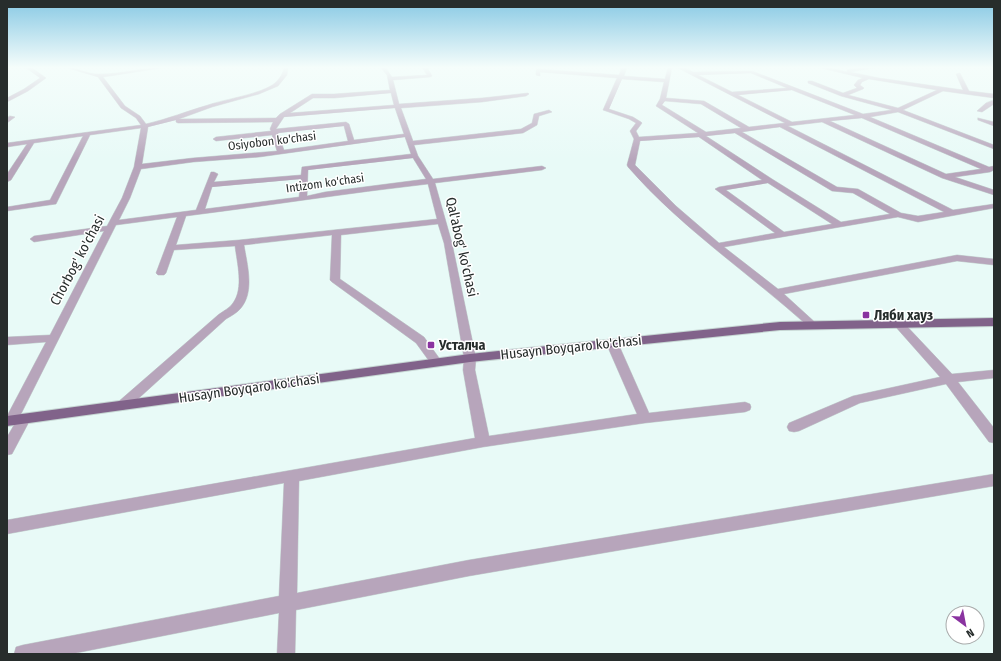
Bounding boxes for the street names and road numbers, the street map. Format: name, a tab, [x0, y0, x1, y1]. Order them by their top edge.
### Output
street label: Osiyobon ko'chasi	[227, 129, 317, 153]
street label: Intizom ko'chasi	[285, 171, 365, 195]
street label: Qal'abog' ko'chasi	[442, 196, 481, 299]
street label: Сhorbog' ko'chasi	[46, 212, 108, 308]
street label: Husayn Boyqaro ko'chasi	[500, 332, 642, 363]
street label: Husayn Boyqaro ko'chasi	[178, 370, 320, 407]

